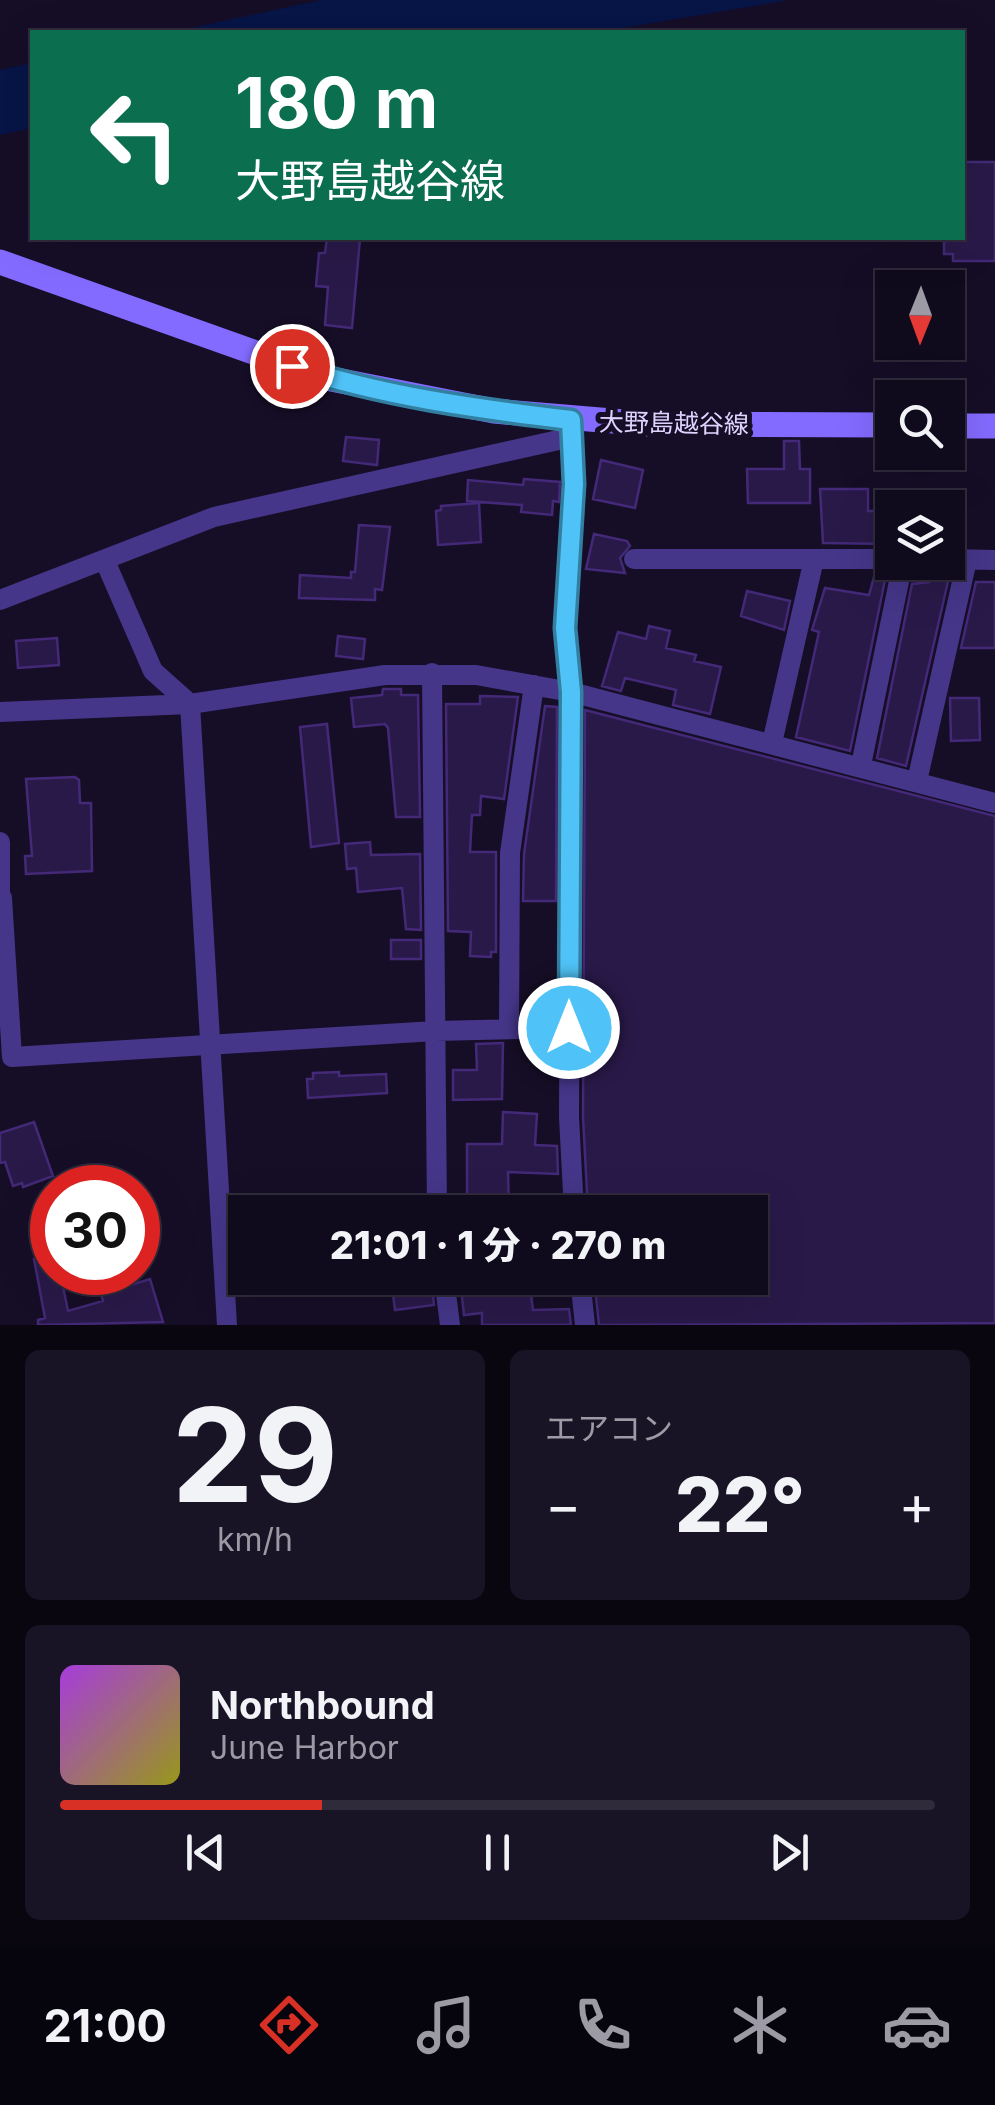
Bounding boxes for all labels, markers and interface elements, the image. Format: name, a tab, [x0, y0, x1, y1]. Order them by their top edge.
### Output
text: 180 m	[235, 60, 438, 145]
icon: left	[70, 70, 200, 200]
text: 大野島越谷線	[235, 153, 505, 208]
north arrow	[875, 270, 965, 360]
map controls	[875, 270, 965, 580]
pin	[250, 324, 335, 409]
icon: arrive	[265, 339, 320, 394]
button: search	[875, 380, 965, 470]
street label: 大野島越谷線	[599, 407, 749, 439]
button: layers	[875, 490, 965, 580]
position arrow	[517, 976, 621, 1080]
speed limit sign: 30	[30, 1165, 160, 1295]
text: 21:01 · 1 分 · 270 m	[330, 1222, 666, 1268]
text: 29	[172, 1376, 338, 1533]
text: エアコン	[545, 1409, 673, 1448]
text: 22°	[675, 1459, 805, 1550]
text: −	[545, 1472, 581, 1538]
text: +	[899, 1472, 935, 1538]
text: km/h	[217, 1520, 293, 1559]
text: Northbound	[210, 1682, 435, 1728]
text: June Harbor	[210, 1728, 399, 1767]
icon: previous	[178, 1825, 233, 1880]
icon: pause	[470, 1825, 525, 1880]
icon: next	[762, 1825, 817, 1880]
icon: directions	[254, 1990, 324, 2060]
icon: music	[411, 1990, 481, 2060]
icon: phone	[568, 1990, 638, 2060]
icon: climate	[725, 1990, 795, 2060]
icon: car	[882, 1990, 952, 2060]
text: 21:00	[43, 1998, 167, 2053]

